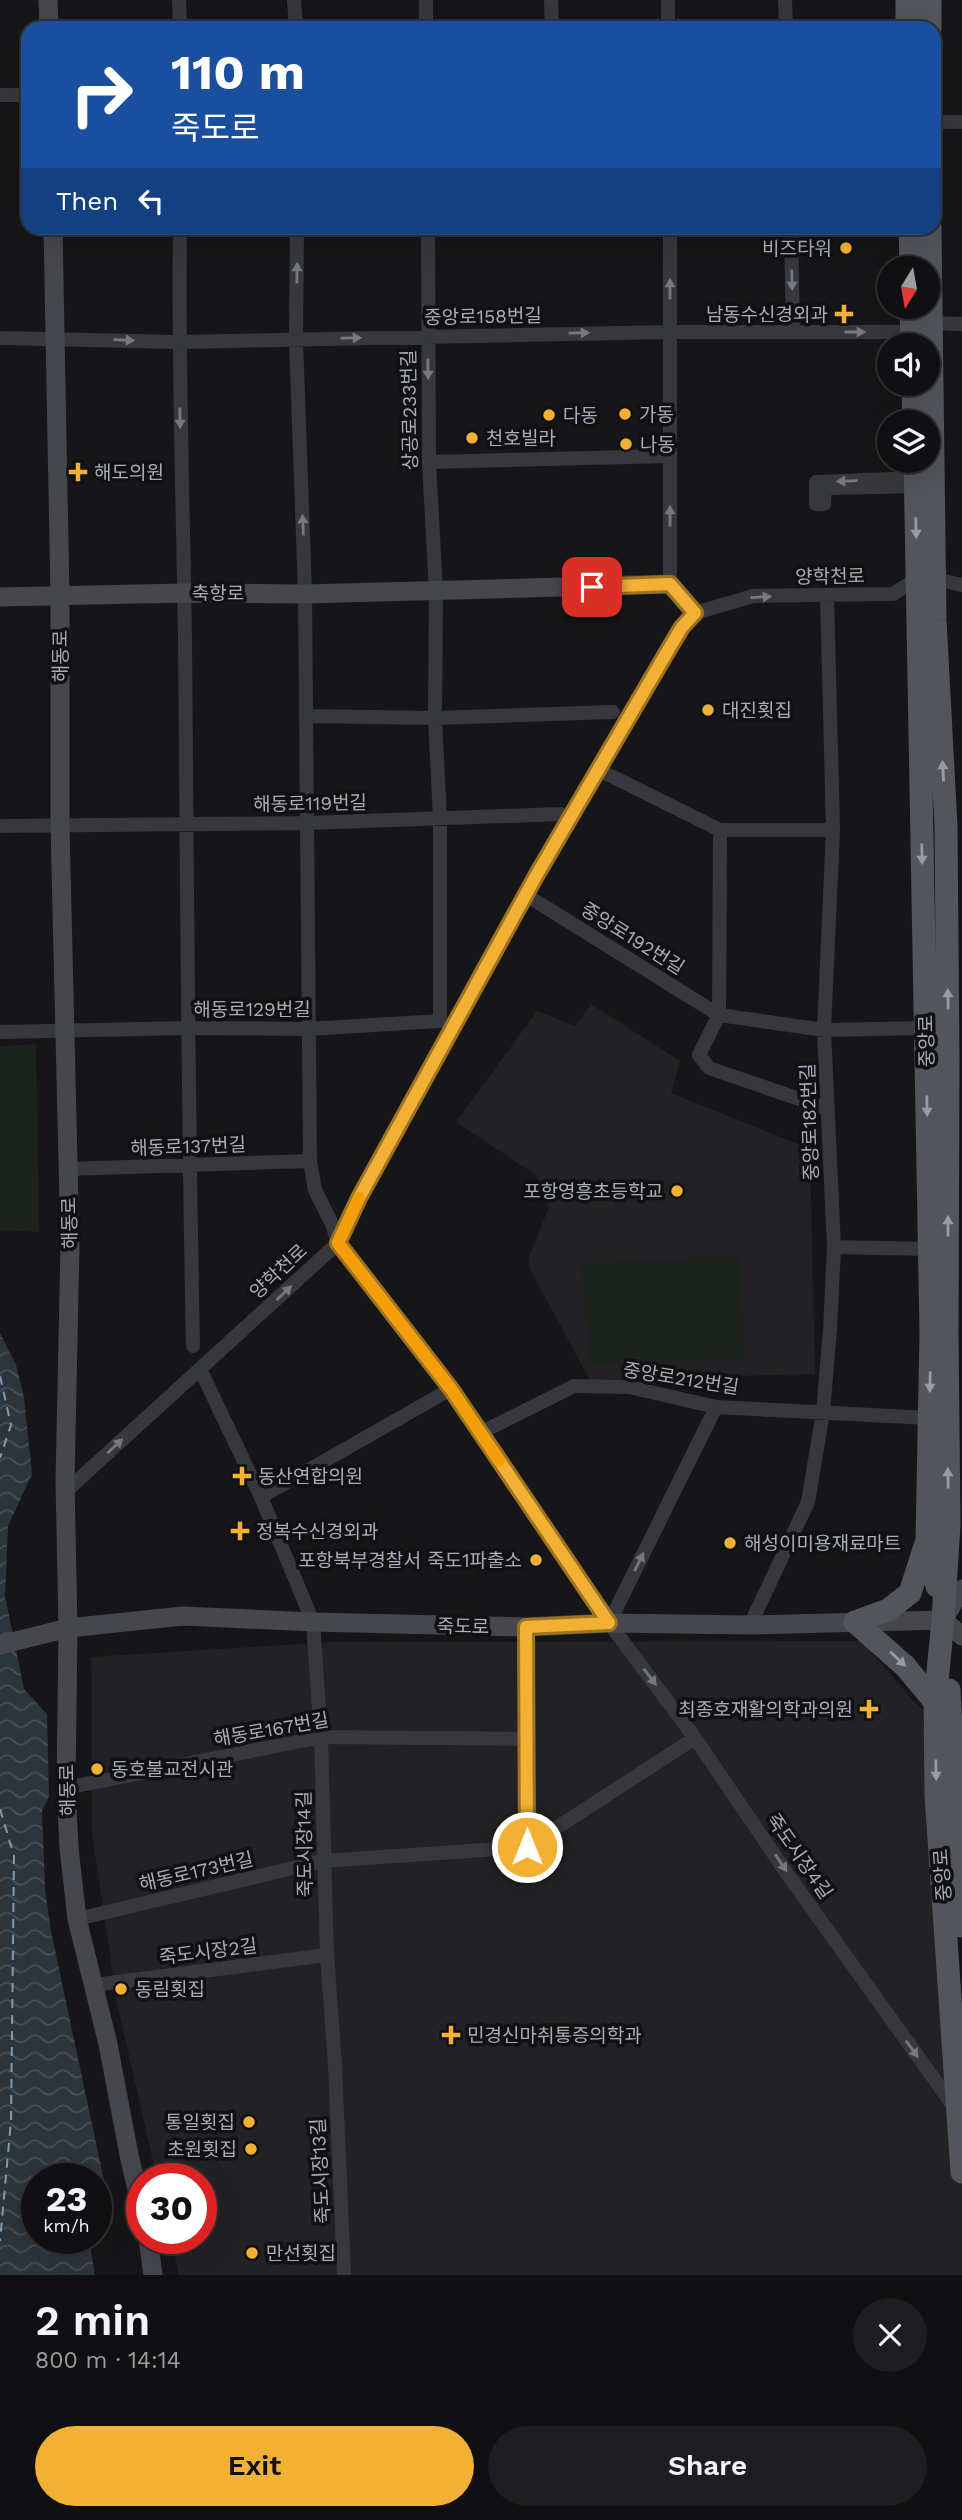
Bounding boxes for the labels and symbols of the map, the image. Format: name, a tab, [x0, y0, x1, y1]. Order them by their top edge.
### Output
place label: 비즈타워	[762, 237, 832, 260]
marker: 비즈타워	[838, 240, 854, 256]
north arrow	[877, 256, 940, 318]
one-way arrow	[291, 262, 303, 284]
one-way arrow	[786, 269, 797, 291]
one-way arrow	[664, 277, 676, 299]
place label: 남동수신경외과	[706, 303, 828, 326]
street label: 중앙로158번길	[424, 304, 542, 329]
marker: 남동수신경외과	[834, 304, 854, 324]
one-way arrow	[844, 326, 866, 338]
one-way arrow	[568, 328, 590, 339]
one-way arrow	[340, 332, 362, 344]
one-way arrow	[113, 335, 135, 346]
street label: 상공로233번길	[397, 349, 422, 471]
one-way arrow	[422, 358, 433, 380]
place label: 가동	[639, 403, 674, 426]
place label: 다동	[563, 404, 598, 427]
marker: 가동	[617, 406, 633, 422]
one-way arrow	[174, 407, 186, 429]
marker: 다동	[541, 407, 557, 423]
place label: 천호빌라	[486, 427, 556, 450]
marker: 천호빌라	[464, 430, 480, 446]
place label: 나동	[640, 433, 675, 456]
marker: 나동	[618, 436, 634, 452]
place label: 해도의원	[94, 461, 164, 484]
marker: 해도의원	[68, 462, 88, 482]
one-way arrow	[836, 475, 858, 486]
one-way arrow	[664, 505, 676, 527]
one-way arrow	[297, 514, 308, 536]
one-way arrow	[911, 518, 922, 540]
pin	[562, 557, 622, 617]
street label: 양학천로	[795, 564, 865, 589]
street label: 축항로	[192, 582, 244, 605]
one-way arrow	[750, 591, 772, 602]
street label: 해동로	[49, 630, 72, 682]
place label: 대진횟집	[722, 699, 792, 722]
marker: 대진횟집	[700, 702, 716, 718]
one-way arrow	[937, 760, 948, 782]
street label: 해동로119번길	[253, 791, 367, 816]
one-way arrow	[917, 843, 928, 865]
street label: 중앙로192번길	[577, 898, 689, 979]
one-way arrow	[942, 987, 954, 1009]
street label: 해동로129번길	[193, 998, 311, 1021]
street label: 중앙로	[915, 1015, 938, 1067]
street label: 중앙로182번길	[796, 1063, 823, 1181]
one-way arrow	[921, 1095, 932, 1117]
street label: 해동로137번길	[130, 1133, 246, 1160]
place label: 포항영흥초등학교	[523, 1180, 663, 1203]
marker: 포항영흥초등학교	[669, 1183, 685, 1199]
street label: 해동로	[58, 1197, 81, 1249]
one-way arrow	[942, 1215, 954, 1237]
street label: 양학천로	[245, 1239, 312, 1304]
one-way arrow	[275, 1285, 292, 1301]
street label: 중앙로212번길	[621, 1358, 740, 1399]
one-way arrow	[924, 1372, 936, 1394]
one-way arrow	[107, 1439, 124, 1454]
place label: 동산연합의원	[258, 1465, 363, 1488]
marker: 동산연합의원	[232, 1466, 252, 1486]
one-way arrow	[942, 1467, 954, 1489]
place label: 정복수신경외과	[256, 1520, 378, 1543]
marker: 정복수신경외과	[230, 1521, 250, 1541]
place label: 해성이미용재료마트	[744, 1532, 901, 1555]
marker: 해성이미용재료마트	[722, 1535, 738, 1551]
place label: 포항북부경찰서 죽도1파출소	[298, 1549, 522, 1572]
marker: 포항북부경찰서 죽도1파출소	[528, 1552, 544, 1568]
one-way arrow	[634, 1552, 645, 1572]
street label: 죽도로	[437, 1615, 489, 1638]
one-way arrow	[889, 1651, 906, 1667]
one-way arrow	[643, 1668, 657, 1687]
place label: 최종호재활의학과의원	[678, 1698, 853, 1721]
marker: 최종호재활의학과의원	[859, 1699, 879, 1719]
street label: 해동로167번길	[212, 1708, 331, 1751]
place label: 동호불교전시관	[111, 1758, 233, 1781]
one-way arrow	[930, 1760, 942, 1782]
marker: 동호불교전시관	[89, 1761, 105, 1777]
street label: 해동로	[56, 1764, 79, 1816]
street label: 죽도시장14길	[292, 1791, 317, 1897]
street label: 죽도시장4길	[762, 1809, 837, 1903]
position arrow	[490, 1810, 564, 1884]
street label: 해동로173번길	[137, 1847, 255, 1896]
street label: 중앙로	[929, 1848, 956, 1902]
one-way arrow	[774, 1854, 787, 1873]
street label: 죽도시장2길	[158, 1934, 258, 1969]
place label: 동림횟집	[135, 1978, 205, 2001]
marker: 동림횟집	[113, 1981, 129, 1997]
place label: 민경신마취통증의학과	[467, 2024, 642, 2047]
marker: 민경신마취통증의학과	[441, 2025, 461, 2045]
one-way arrow	[905, 2040, 919, 2058]
place label: 통일횟집	[165, 2111, 235, 2134]
marker: 통일횟집	[241, 2114, 257, 2130]
street label: 죽도시장13길	[306, 2117, 335, 2224]
place label: 초원횟집	[167, 2138, 237, 2161]
marker: 초원횟집	[243, 2141, 259, 2157]
speed limit sign: 30	[126, 2163, 217, 2254]
place label: 만선횟집	[266, 2242, 336, 2265]
marker: 만선횟집	[244, 2245, 260, 2261]

